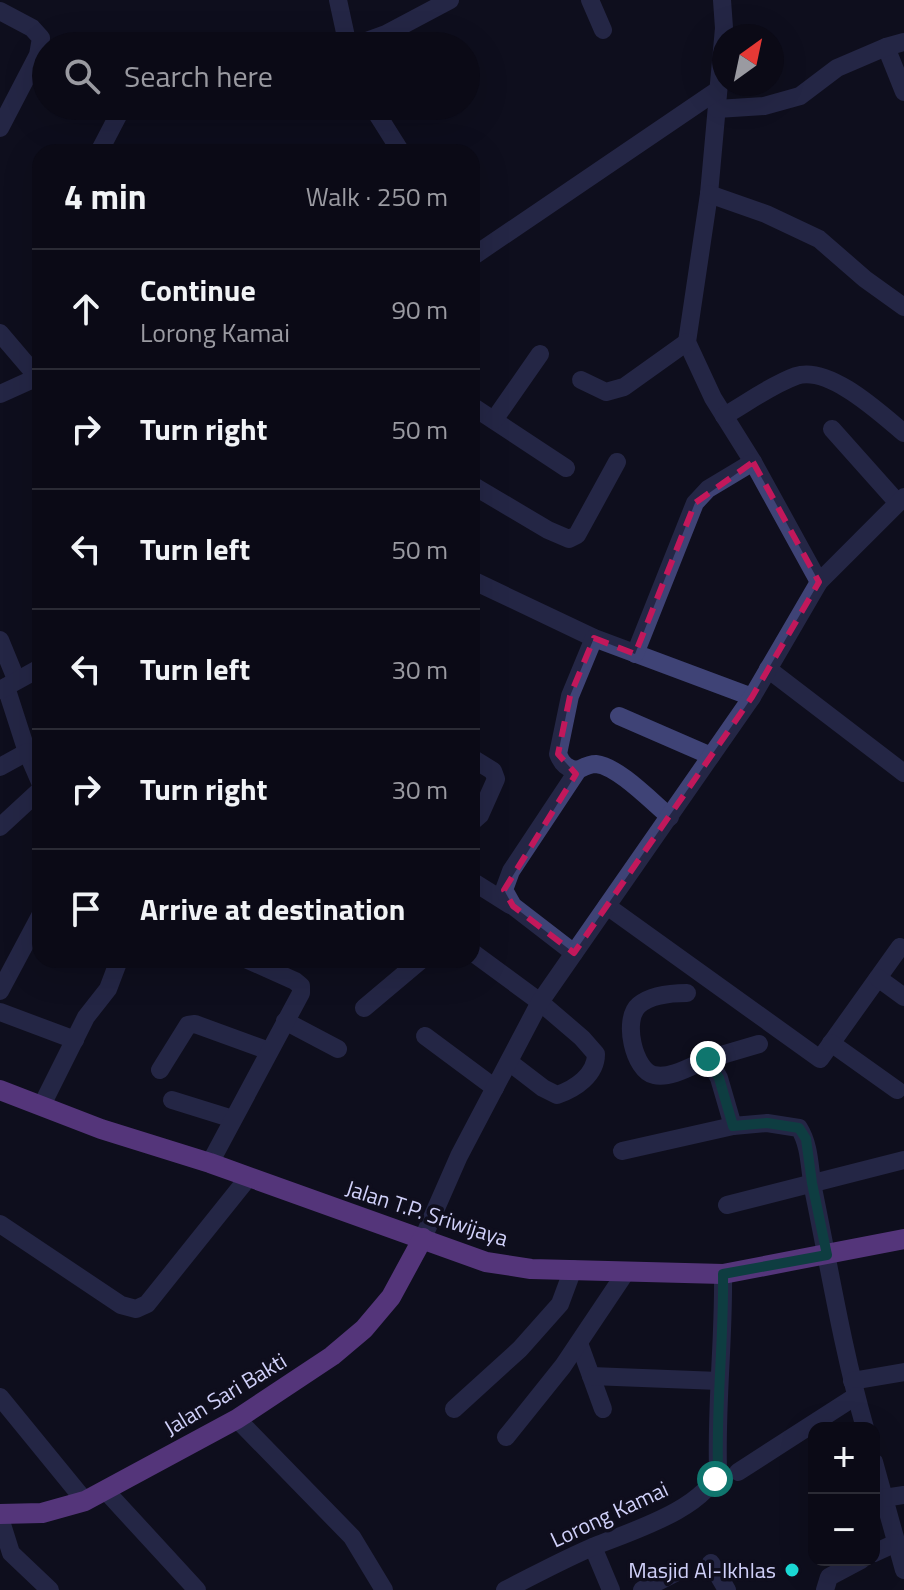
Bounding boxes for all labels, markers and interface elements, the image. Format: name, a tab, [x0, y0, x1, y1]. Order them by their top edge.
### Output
north arrow	[712, 24, 784, 96]
search box	[32, 32, 480, 120]
text: Search here	[124, 53, 273, 99]
icon: search	[60, 54, 104, 98]
text: 4 min	[64, 170, 147, 222]
text: Walk · 250 m	[306, 177, 448, 216]
text: Continue	[140, 267, 256, 313]
icon: ahead	[64, 287, 108, 331]
text: 90 m	[391, 290, 448, 329]
text: Lorong Kamai	[140, 313, 290, 352]
text: Turn right	[140, 406, 268, 452]
icon: right	[64, 407, 108, 451]
text: 50 m	[391, 410, 448, 449]
text: Turn left	[140, 526, 250, 572]
icon: left	[64, 527, 108, 571]
text: 50 m	[391, 530, 448, 569]
text: Turn left	[140, 646, 250, 692]
icon: left	[64, 647, 108, 691]
text: 30 m	[391, 650, 448, 689]
text: Turn right	[140, 766, 268, 812]
icon: right	[64, 767, 108, 811]
text: 30 m	[391, 770, 448, 809]
text: Arrive at destination	[140, 886, 405, 932]
icon: arrive	[64, 887, 108, 931]
route end	[690, 1041, 726, 1077]
street label: Jalan T.P. Sriwijaya	[341, 1171, 513, 1255]
street label: Jalan Sari Bakti	[157, 1344, 293, 1444]
map controls	[808, 1422, 880, 1566]
button: +	[808, 1422, 880, 1494]
route start	[697, 1461, 733, 1497]
street label: Lorong Kamai	[544, 1472, 674, 1556]
button: −	[808, 1494, 880, 1566]
place label: Masjid Al-Ikhlas	[628, 1553, 776, 1587]
marker: Masjid Al-Ikhlas	[783, 1561, 801, 1579]

